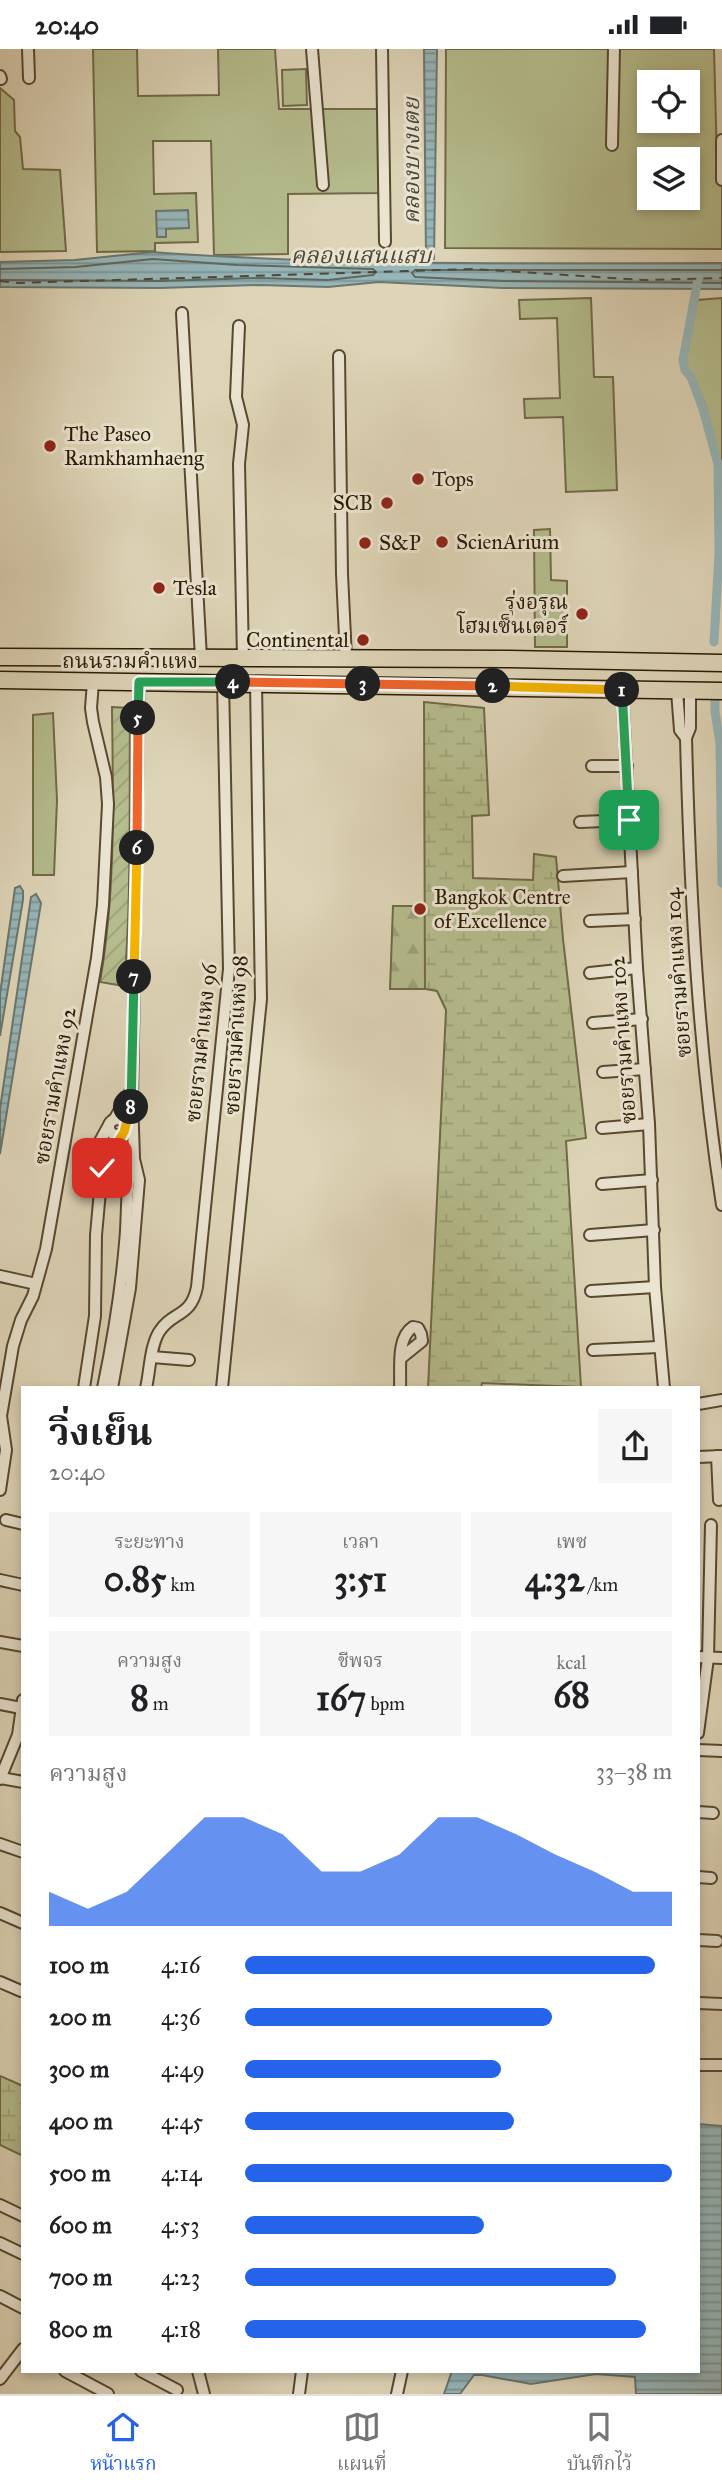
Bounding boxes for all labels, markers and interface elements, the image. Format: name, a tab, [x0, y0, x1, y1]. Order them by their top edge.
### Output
text: 20:40	[35, 9, 99, 41]
map controls	[637, 70, 700, 210]
button: locate	[637, 70, 700, 133]
water label: คลองบางเตย	[397, 96, 425, 224]
button: layers	[637, 147, 700, 210]
water label: คลองแสนแสบ	[291, 241, 433, 269]
place label: The Paseo Ramkhamhaeng	[64, 421, 204, 471]
marker: The Paseo Ramkhamhaeng	[42, 438, 58, 454]
place label: Tops	[432, 466, 474, 492]
marker: Tops	[410, 471, 426, 487]
place label: SCB	[333, 490, 373, 516]
marker: SCB	[379, 495, 395, 511]
place label: ScienArium	[456, 529, 560, 555]
place label: S&P	[379, 530, 421, 556]
marker: ScienArium	[434, 534, 450, 550]
marker: S&P	[357, 535, 373, 551]
place label: Tesla	[173, 575, 217, 601]
marker: Tesla	[151, 580, 167, 596]
place label: รุ่งอรุณ โฮมเซ็นเตอร์	[456, 589, 569, 639]
marker: รุ่งอรุณ โฮมเซ็นเตอร์	[574, 606, 590, 622]
place label: Continental	[246, 627, 349, 653]
marker: Continental	[355, 632, 371, 648]
street label: ถนนรามคำแหง	[62, 648, 198, 674]
pin: 4	[216, 665, 250, 699]
pin: 3	[346, 667, 380, 701]
pin: 2	[476, 669, 510, 703]
text: 4	[227, 670, 238, 693]
text: 3	[359, 672, 366, 695]
pin: 1	[604, 673, 640, 707]
text: 2	[488, 674, 497, 697]
text: 1	[618, 678, 625, 701]
pin: 5	[120, 701, 156, 735]
text: 5	[133, 706, 142, 729]
pin	[599, 790, 659, 850]
icon: arrive	[610, 801, 648, 839]
pin: 6	[120, 831, 154, 865]
text: 6	[132, 836, 141, 859]
place label: Bangkok Centre of Excellence	[434, 884, 571, 934]
street label: ซอยรามคําแหง 104	[659, 886, 697, 1059]
marker: Bangkok Centre of Excellence	[412, 901, 428, 917]
street label: ซอยรามคําแหง 98	[219, 954, 253, 1116]
street label: ซอยรามคําแหง 102	[604, 955, 642, 1125]
pin: 7	[116, 960, 152, 995]
street label: ซอยรามคําแหง 96	[180, 961, 222, 1124]
text: 7	[128, 965, 139, 988]
street label: ซอยรามคําแหง 92	[28, 1005, 82, 1167]
pin: 8	[114, 1089, 148, 1125]
text: 8	[125, 1095, 136, 1118]
pin	[72, 1138, 132, 1198]
icon: check	[83, 1149, 121, 1187]
text: วิ่งเย็น	[49, 1409, 153, 1455]
button: share	[598, 1409, 672, 1483]
text: 20:40	[49, 1458, 106, 1486]
text: ระยะทาง	[114, 1530, 185, 1553]
text: เวลา	[342, 1530, 379, 1553]
text: เพซ	[556, 1530, 587, 1553]
text: 0.85	[104, 1558, 166, 1601]
text: 3:51	[334, 1558, 387, 1601]
text: 4:32	[525, 1558, 584, 1601]
text: km	[166, 1573, 195, 1596]
text: /km	[584, 1573, 618, 1596]
text: ความสูง	[117, 1649, 182, 1672]
text: ชีพจร	[338, 1649, 383, 1672]
text: kcal	[557, 1651, 586, 1674]
text: 68	[553, 1674, 590, 1717]
text: 8	[130, 1677, 149, 1720]
text: 167	[316, 1677, 366, 1720]
text: m	[149, 1692, 169, 1715]
text: bpm	[366, 1692, 405, 1715]
text: 33–38 m	[596, 1757, 672, 1785]
text: ความสูง	[49, 1759, 127, 1787]
text: 100 m	[49, 1951, 109, 1979]
text: 4:16	[161, 1951, 200, 1979]
text: 200 m	[49, 2003, 111, 2031]
text: 4:36	[161, 2003, 201, 2031]
text: 300 m	[49, 2055, 109, 2083]
text: 4:49	[161, 2055, 205, 2083]
text: 400 m	[49, 2107, 113, 2135]
text: 4:45	[161, 2107, 203, 2135]
text: 500 m	[49, 2159, 111, 2187]
text: 4:14	[161, 2159, 202, 2187]
text: 600 m	[49, 2211, 112, 2239]
text: 4:53	[161, 2211, 200, 2239]
text: 700 m	[49, 2263, 112, 2291]
text: 4:23	[161, 2263, 200, 2291]
text: 800 m	[49, 2315, 112, 2343]
text: 4:18	[161, 2315, 201, 2343]
tab: หน้าแรก	[90, 2408, 157, 2480]
tab: แผนที่	[337, 2408, 387, 2480]
tab: บันทึกไว้	[567, 2408, 632, 2480]

